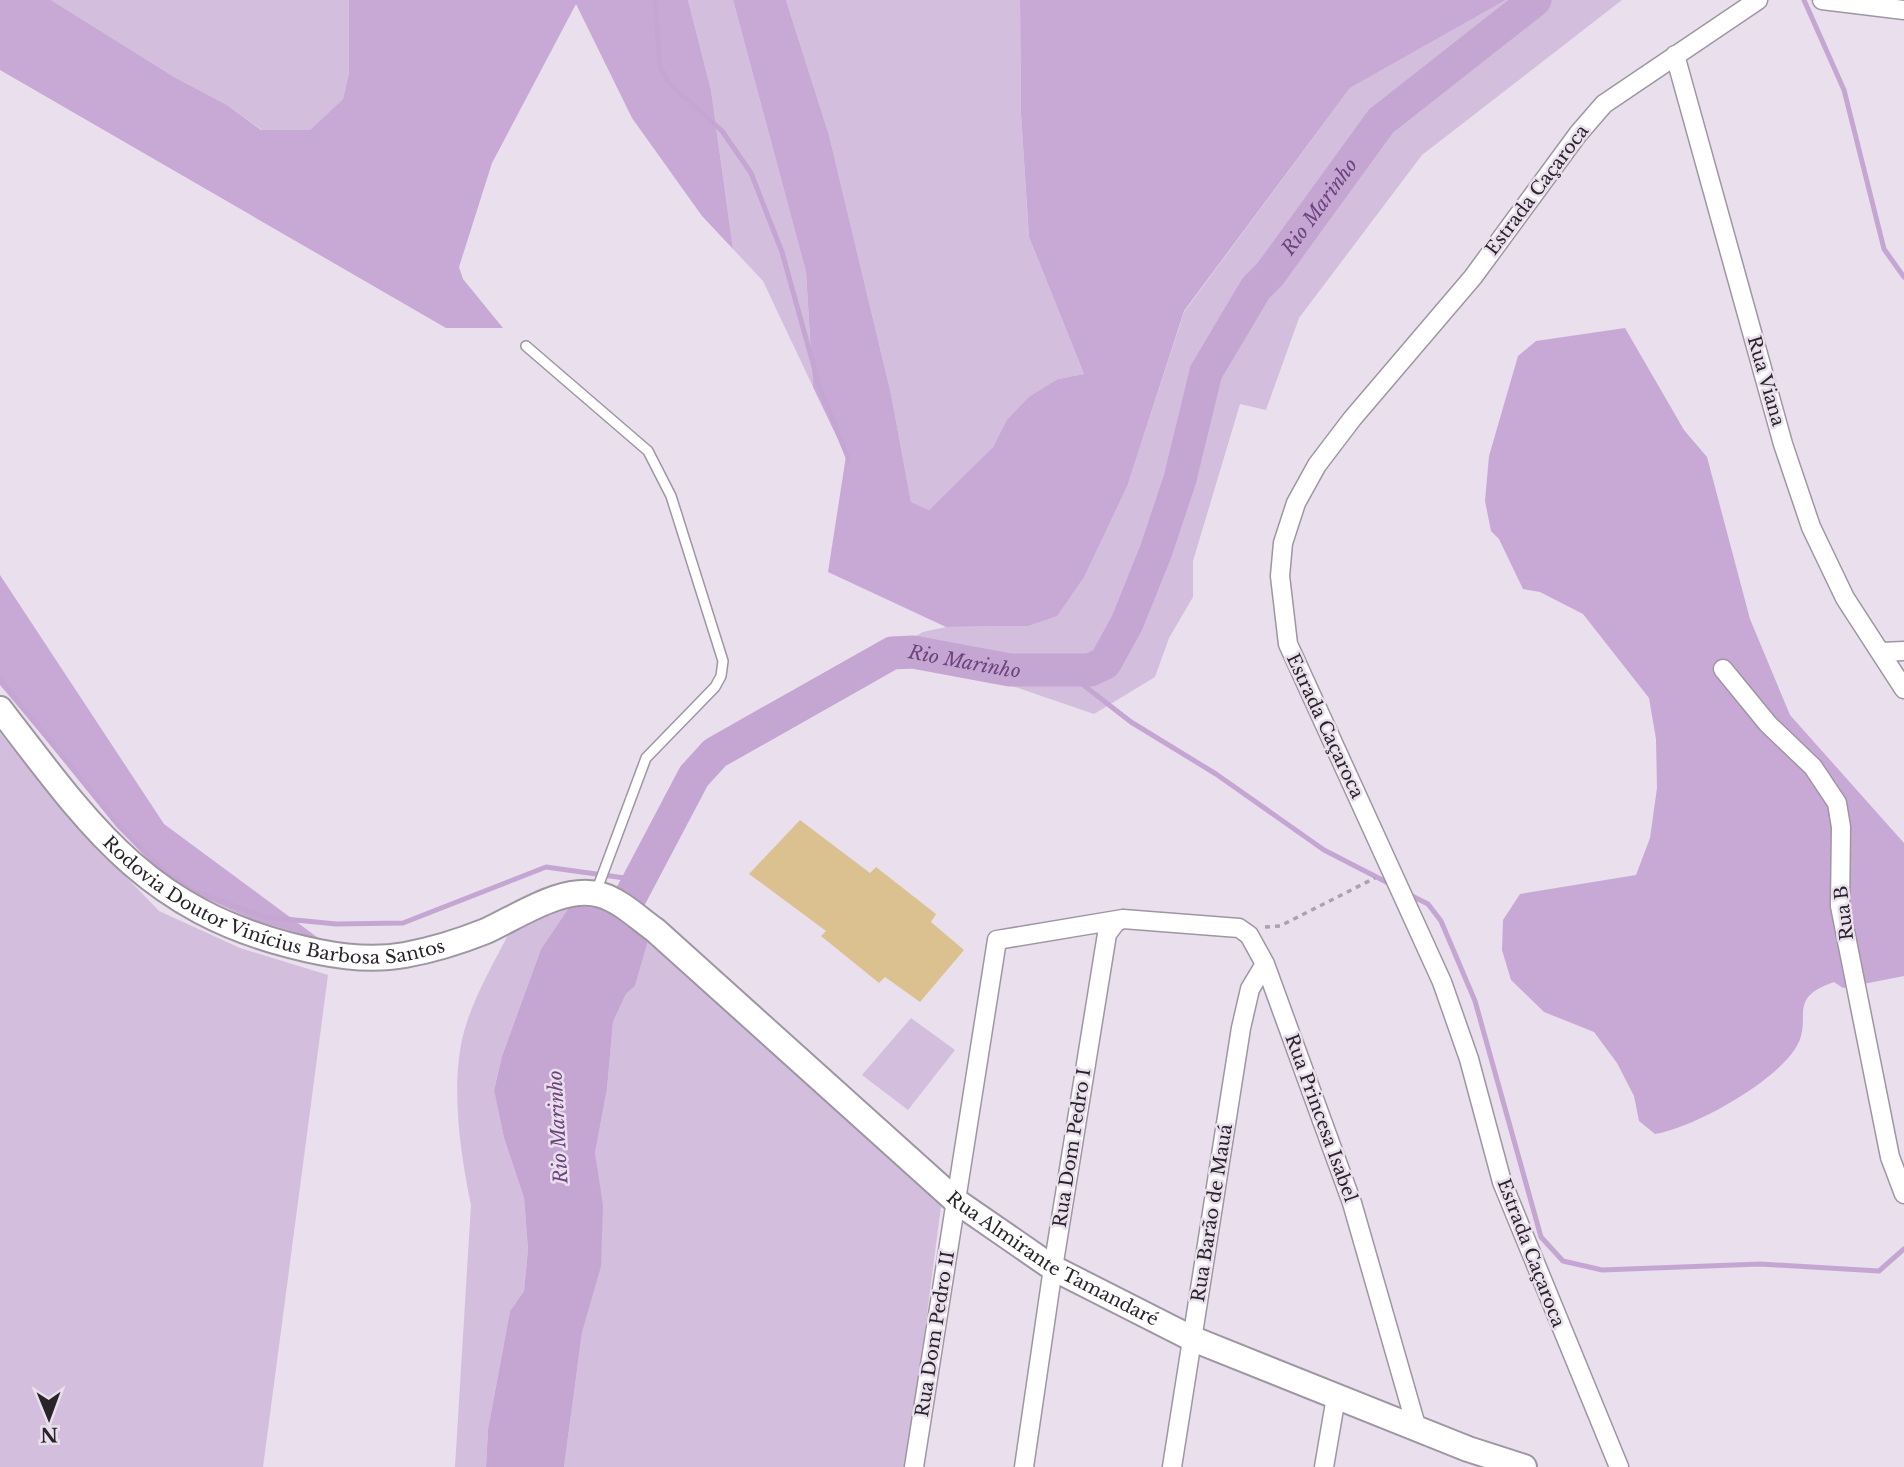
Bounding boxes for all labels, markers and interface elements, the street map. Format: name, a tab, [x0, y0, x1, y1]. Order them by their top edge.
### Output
street label: Estrada Caçaroca	[1481, 120, 1593, 260]
water label: Rio Marinho	[1276, 154, 1362, 260]
street label: Rua Viana	[1743, 333, 1789, 429]
water label: Rio Marinho	[906, 640, 1021, 682]
street label: Estrada Caçaroca	[1282, 650, 1368, 802]
street label: Rodovia Doutor Vinícius Barbosa Santos	[98, 831, 447, 969]
street label: Rua B	[1830, 884, 1858, 942]
street label: Rua Princesa Isabel	[1280, 1031, 1362, 1205]
street label: Rua Dom Pedro I	[1049, 1067, 1095, 1229]
water label: Rio Marinho	[544, 1070, 573, 1185]
street label: Rua Barão de Mauá	[1187, 1123, 1237, 1303]
street label: Estrada Caçaroca	[1493, 1176, 1570, 1330]
street label: Rua Almirante Tamandaré	[942, 1187, 1162, 1331]
street label: Rua Dom Pedro II	[911, 1249, 959, 1419]
north arrow	[14, 1383, 84, 1453]
text: N	[40, 1423, 58, 1446]

